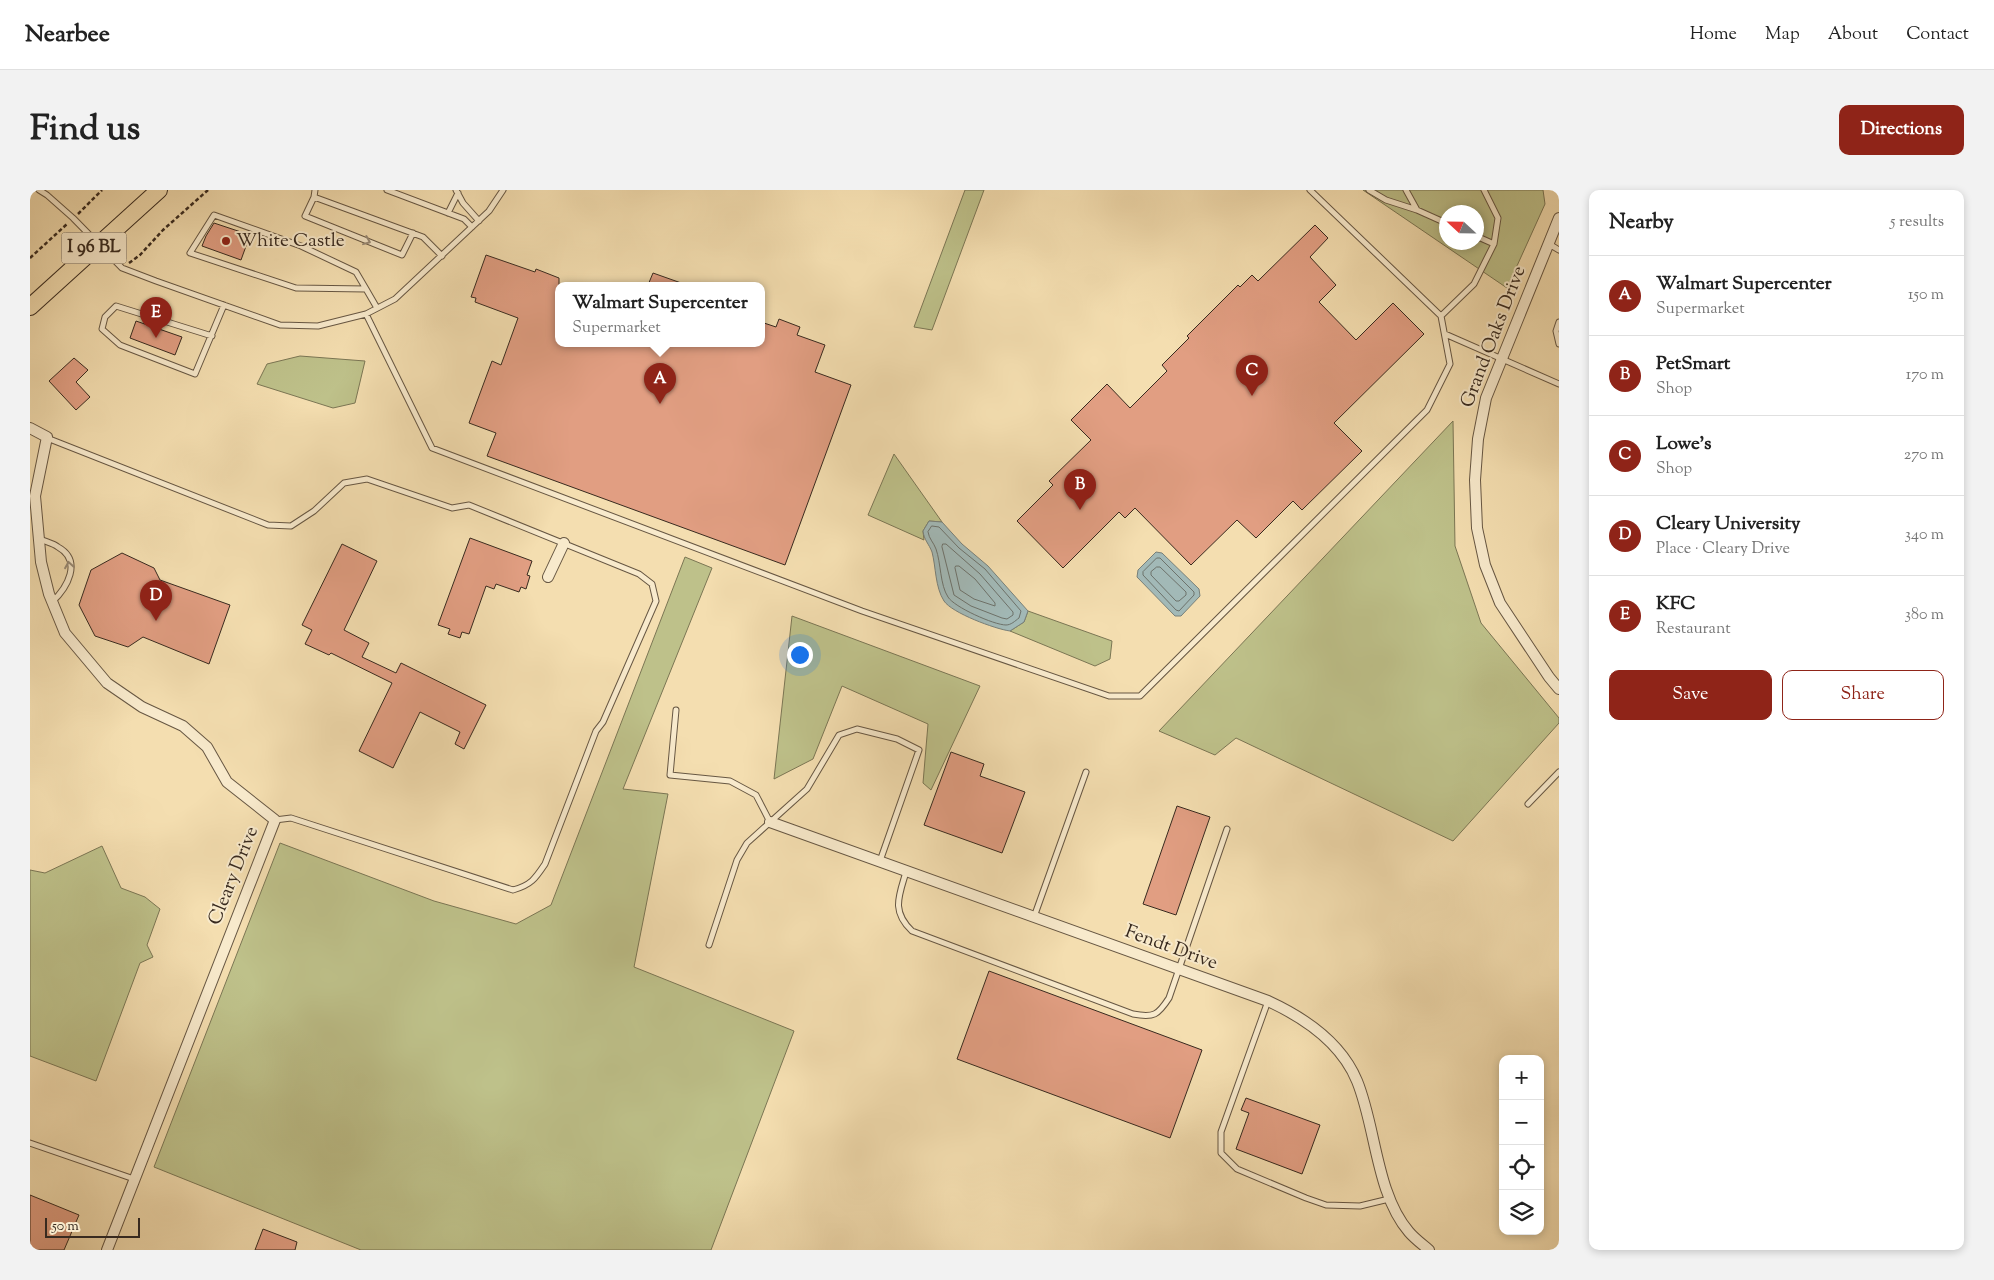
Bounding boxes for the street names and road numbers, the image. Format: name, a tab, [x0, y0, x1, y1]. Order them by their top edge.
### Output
road number: I 96 BL	[62, 232, 126, 264]
street label: Grand Oaks Drive	[1455, 262, 1533, 412]
street label: Cleary Drive	[202, 823, 266, 929]
street label: Fendt Drive	[1121, 919, 1221, 977]

